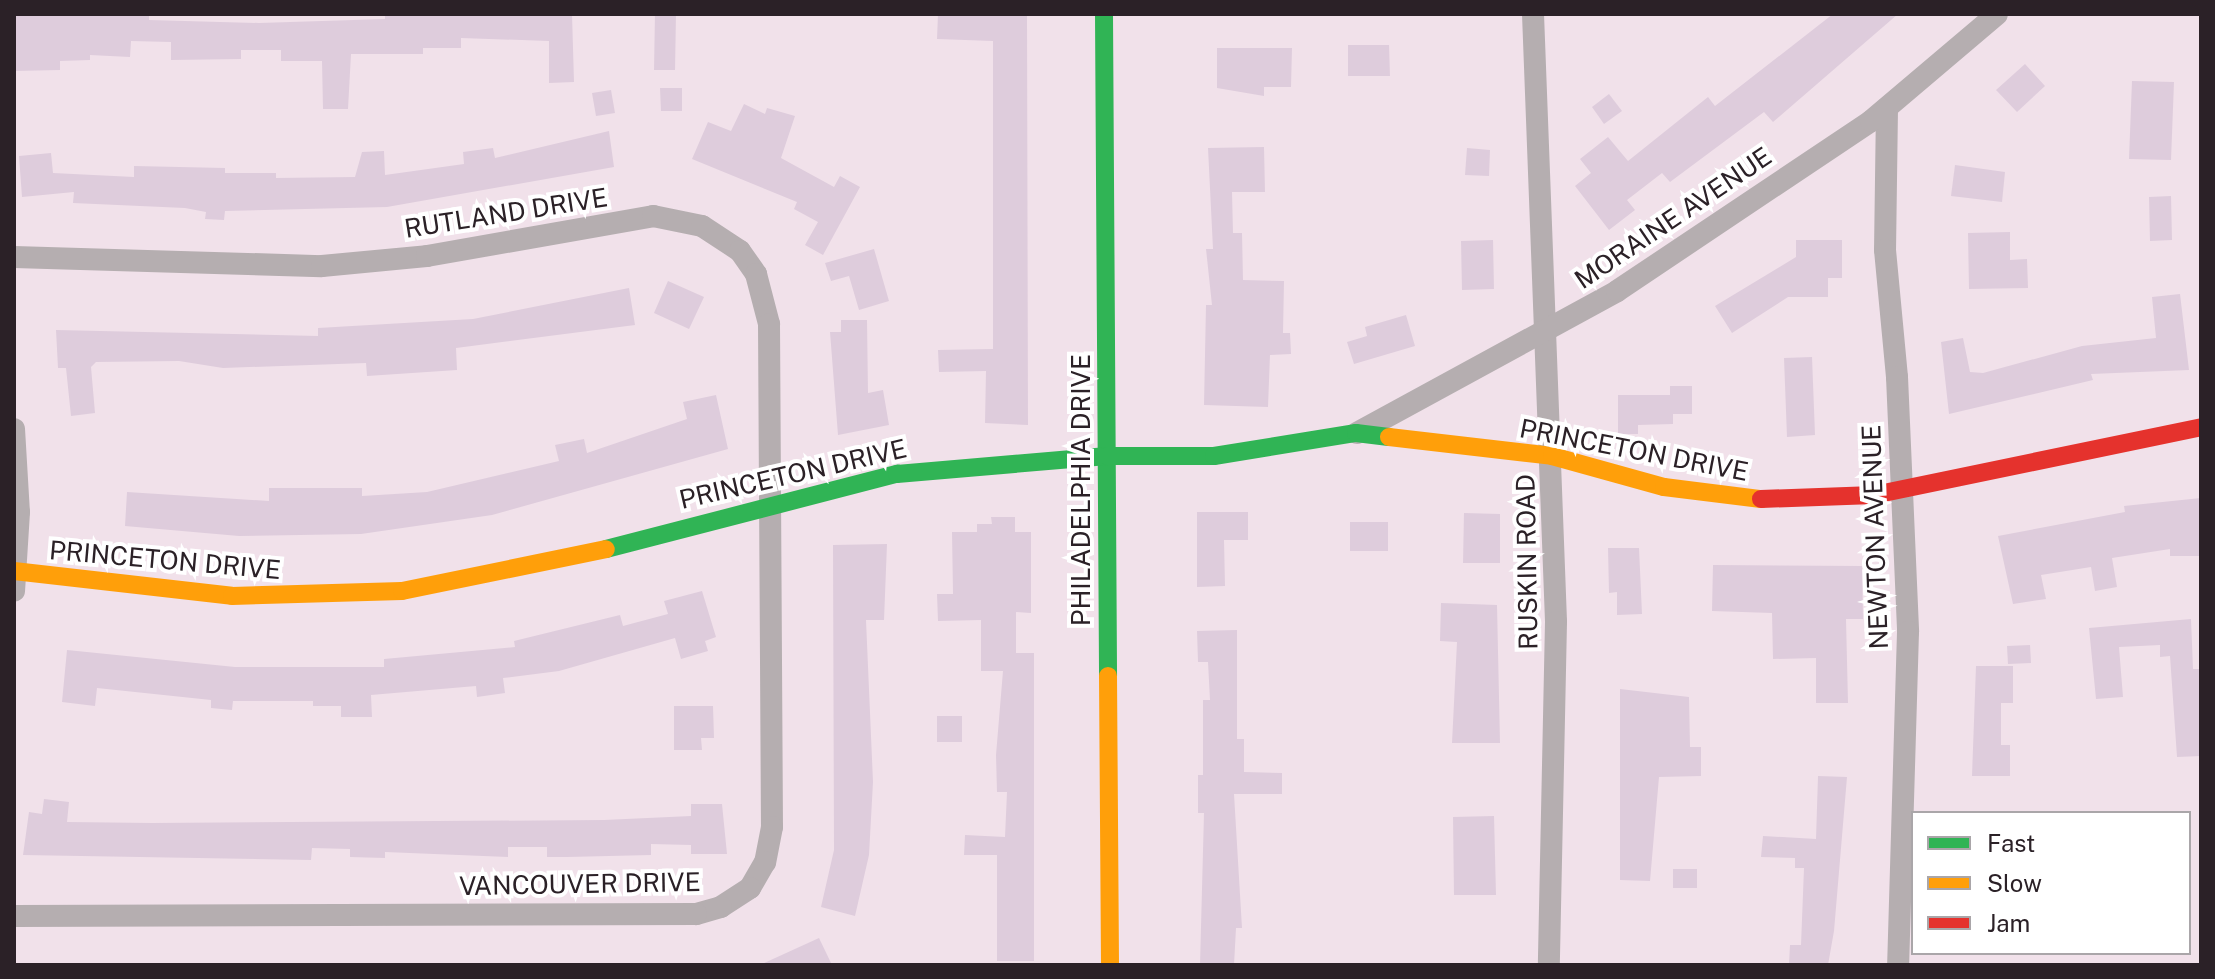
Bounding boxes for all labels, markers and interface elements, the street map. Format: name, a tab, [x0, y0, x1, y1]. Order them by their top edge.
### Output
street label: MORAINE AVENUE	[1569, 141, 1777, 295]
street label: RUTLAND DRIVE	[402, 182, 610, 244]
street label: PHILADELPHIA DRIVE	[1065, 354, 1097, 626]
street label: PRINCETON DRIVE	[1517, 413, 1751, 487]
street label: NEWTON AVENUE	[1855, 424, 1895, 650]
street label: PRINCETON DRIVE	[676, 433, 910, 515]
street label: RUSKIN ROAD	[1510, 474, 1544, 650]
street label: PRINCETON DRIVE	[48, 534, 282, 586]
legend	[1911, 811, 2191, 955]
text: Fast	[1987, 829, 2035, 857]
street label: VANCOUVER DRIVE	[459, 866, 701, 902]
text: Slow	[1987, 869, 2042, 897]
text: Jam	[1987, 909, 2030, 937]

